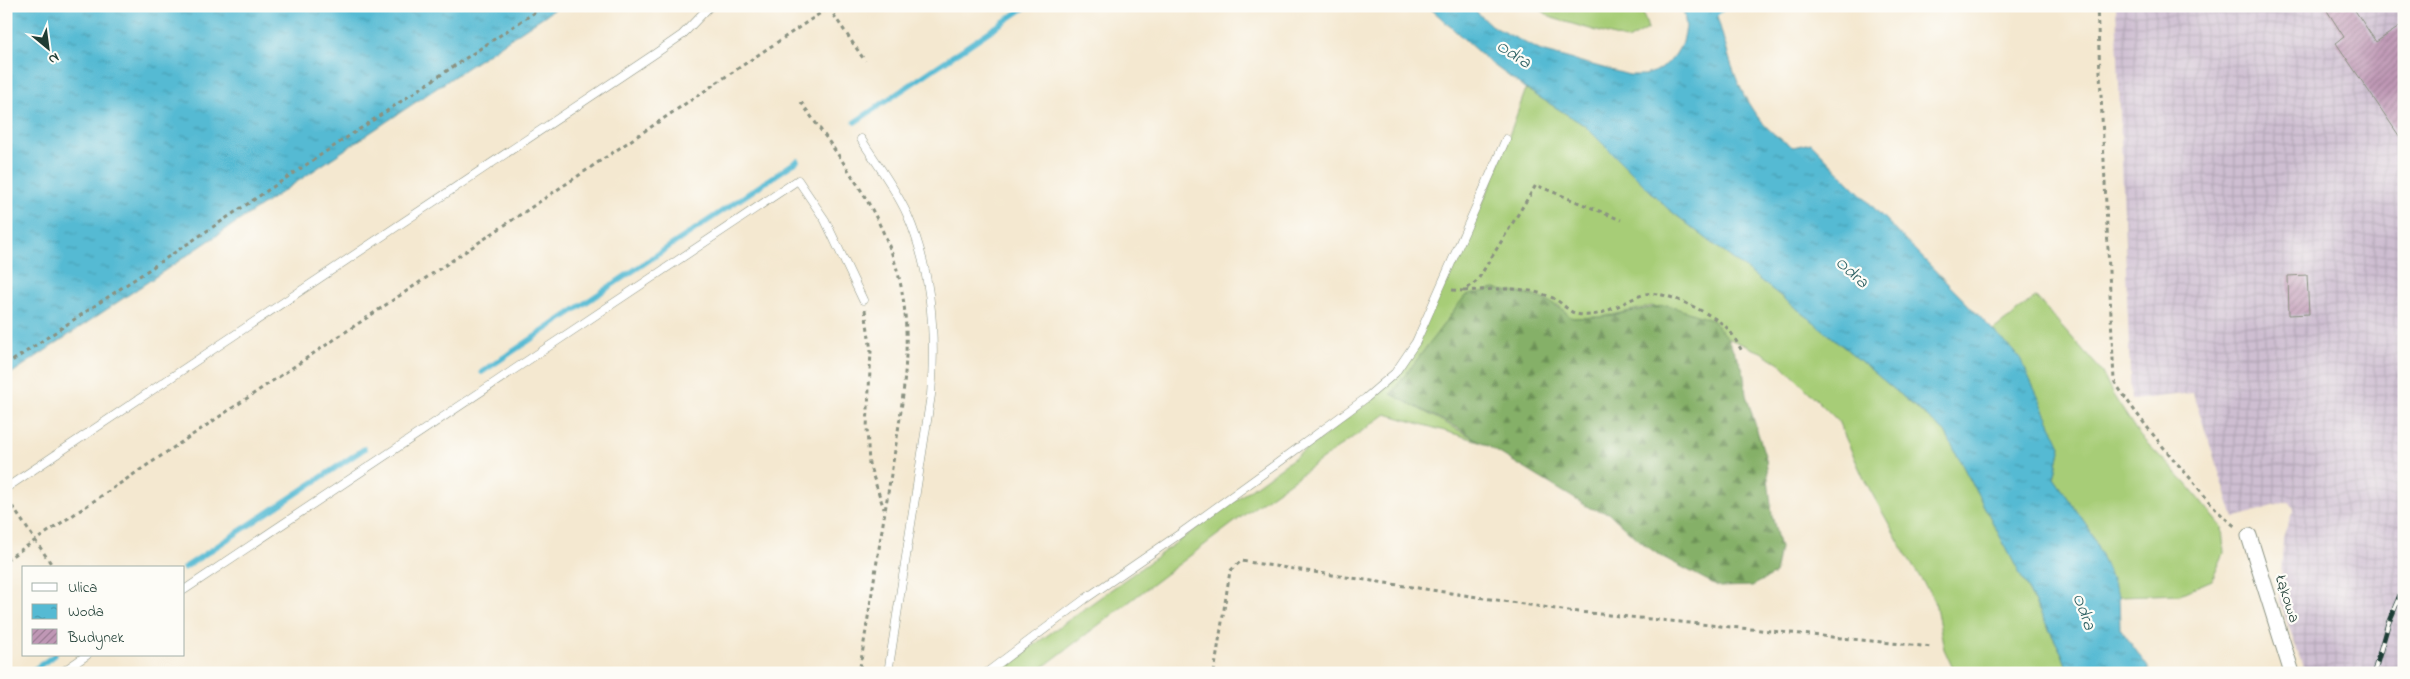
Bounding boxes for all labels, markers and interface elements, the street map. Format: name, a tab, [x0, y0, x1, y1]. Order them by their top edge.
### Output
north arrow	[22, 22, 72, 72]
water label: Odra	[1490, 34, 1536, 76]
text: N	[44, 47, 63, 70]
water label: Odra	[1828, 251, 1874, 295]
legend	[22, 566, 185, 656]
street label: Łąkowa	[2268, 571, 2306, 626]
text: Ulica	[68, 577, 97, 599]
water label: Odra	[2064, 590, 2102, 634]
text: Woda	[68, 601, 104, 623]
text: Budynek	[67, 627, 125, 650]

